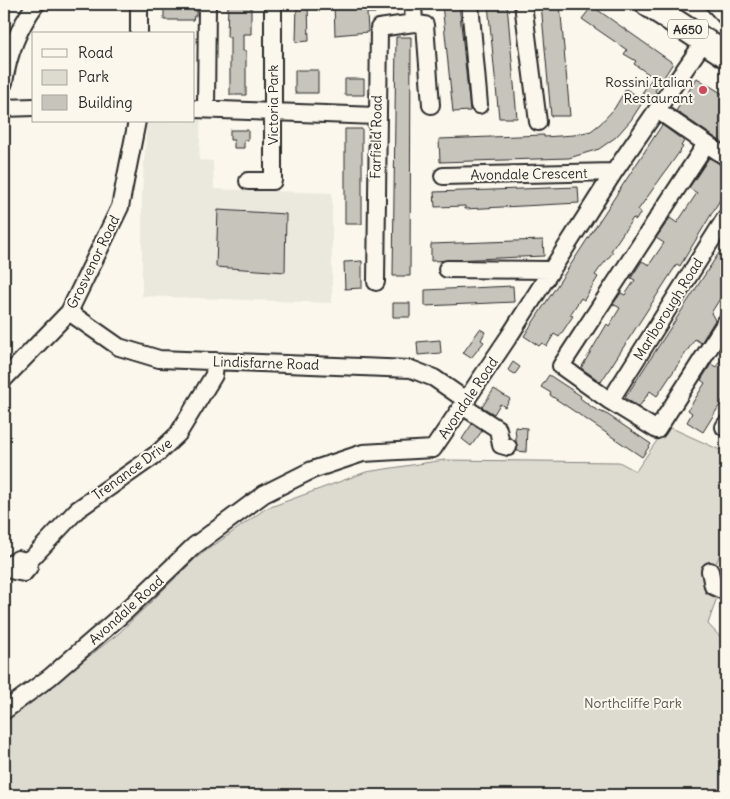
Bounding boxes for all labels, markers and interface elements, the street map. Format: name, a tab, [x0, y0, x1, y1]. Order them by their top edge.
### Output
road number: A650	[668, 20, 708, 38]
legend	[32, 32, 195, 122]
text: Road	[78, 43, 113, 62]
street label: Victoria Park	[264, 65, 282, 145]
text: Park	[78, 67, 109, 86]
place label: Rossini Italian Restaurant	[605, 73, 693, 107]
marker: Rossini Italian Restaurant	[697, 84, 709, 96]
text: Building	[78, 93, 133, 112]
street label: Farfield Road	[366, 95, 386, 179]
street label: Avondale Crescent	[470, 164, 588, 184]
street label: Grosvenor Road	[63, 212, 123, 312]
street label: Marlborough Road	[629, 254, 707, 364]
street label: Lindisfarne Road	[212, 352, 320, 374]
street label: Avondale Road	[434, 354, 502, 442]
street label: Trenance Drive	[89, 434, 175, 504]
street label: Avondale Road	[85, 572, 167, 648]
park label: Northcliffe Park	[584, 694, 682, 712]

